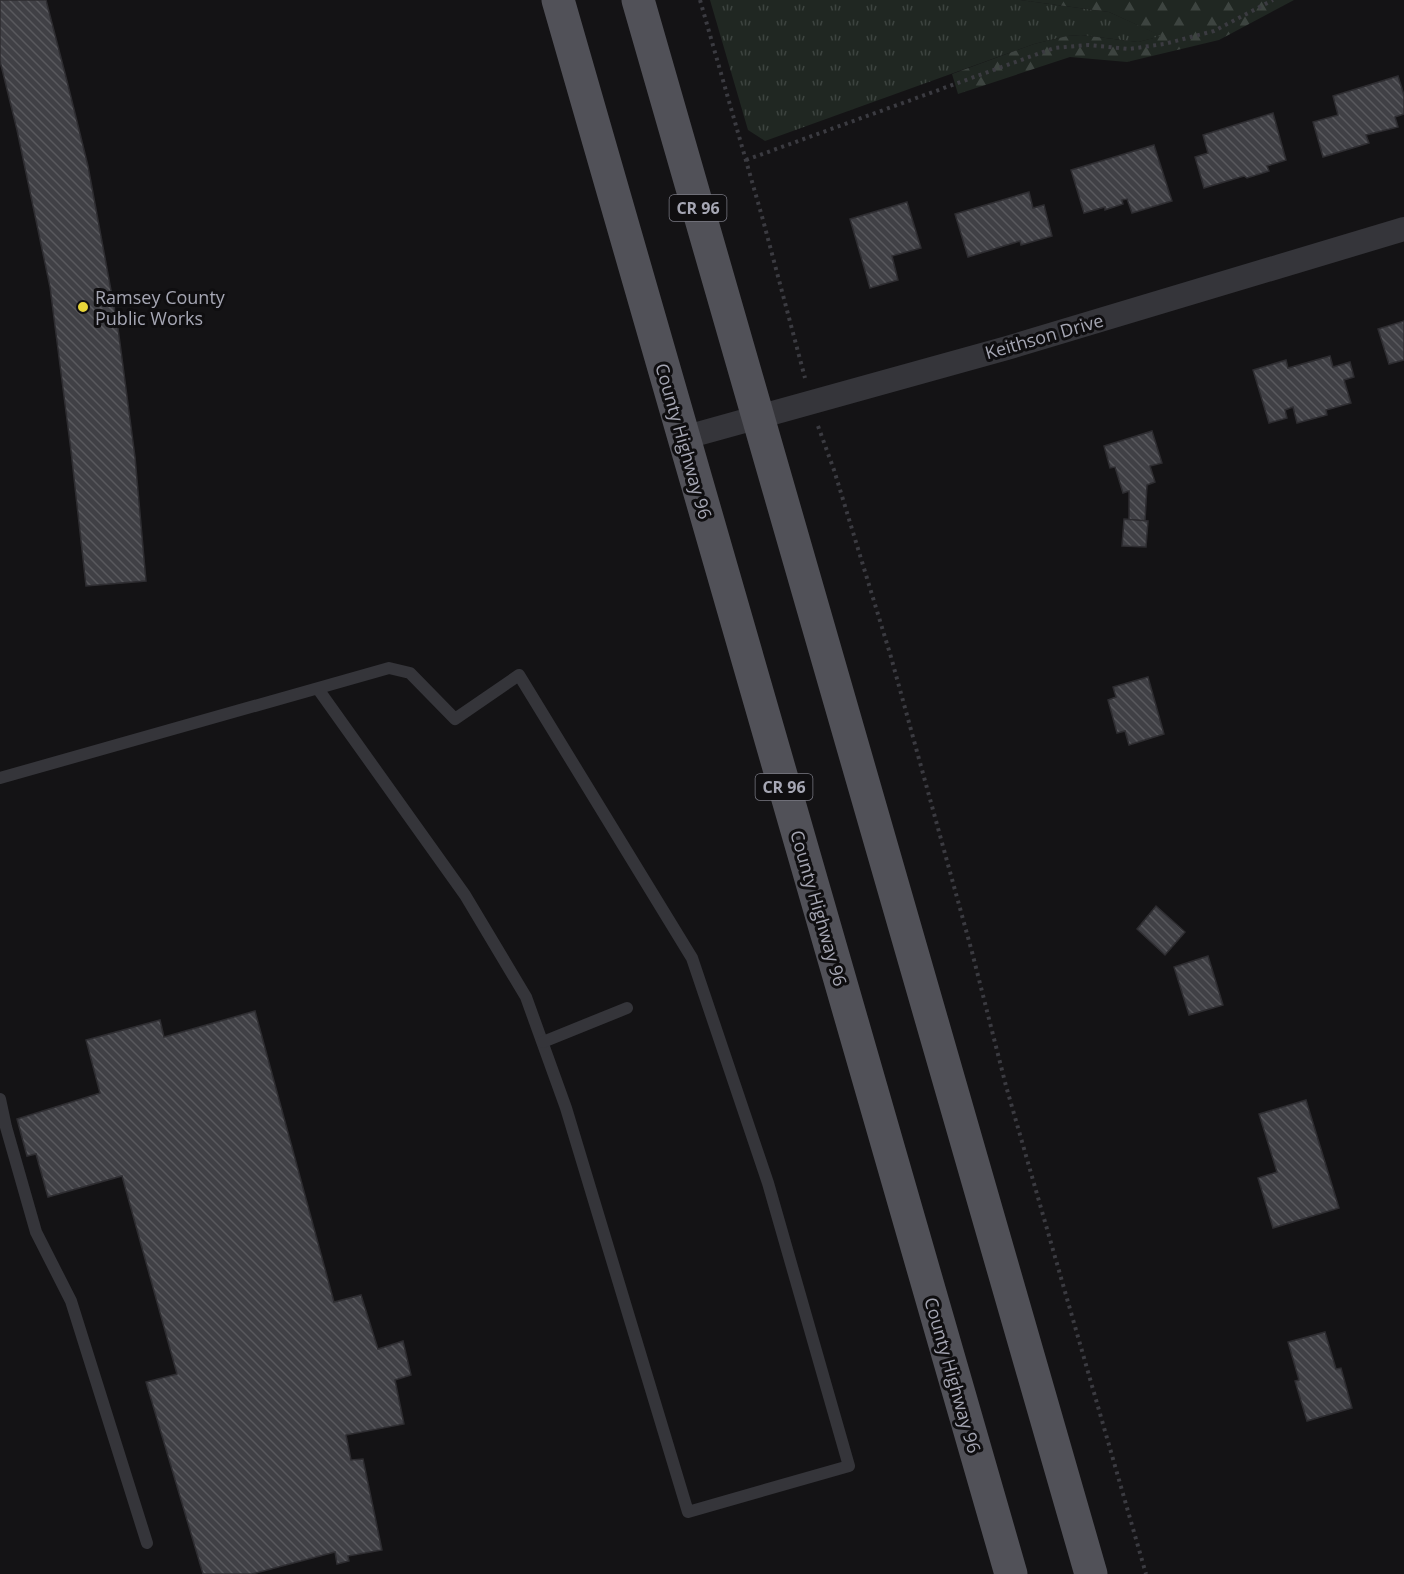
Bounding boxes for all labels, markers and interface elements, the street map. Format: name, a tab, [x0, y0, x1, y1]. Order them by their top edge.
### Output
road number: CR 96	[670, 195, 726, 221]
place label: Ramsey County Public Works	[95, 285, 226, 330]
marker: Ramsey County Public Works	[76, 300, 90, 314]
street label: Keithson Drive	[982, 308, 1106, 364]
street label: County Highway 96	[650, 360, 718, 522]
road number: CR 96	[756, 774, 812, 800]
street label: County Highway 96	[785, 827, 853, 989]
street label: County Highway 96	[919, 1294, 987, 1456]

